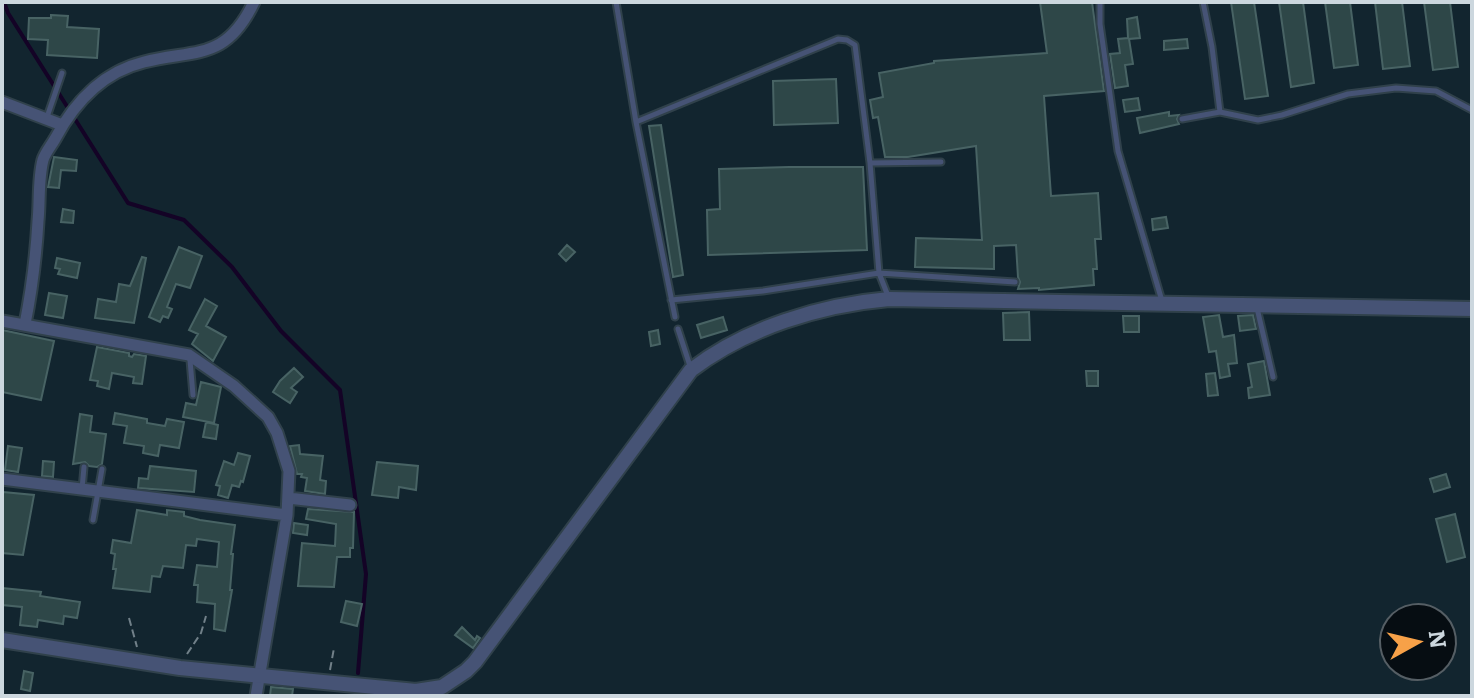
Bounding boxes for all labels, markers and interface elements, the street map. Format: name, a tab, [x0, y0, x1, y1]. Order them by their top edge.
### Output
north arrow	[1378, 602, 1458, 682]
text: N	[1422, 628, 1457, 650]

